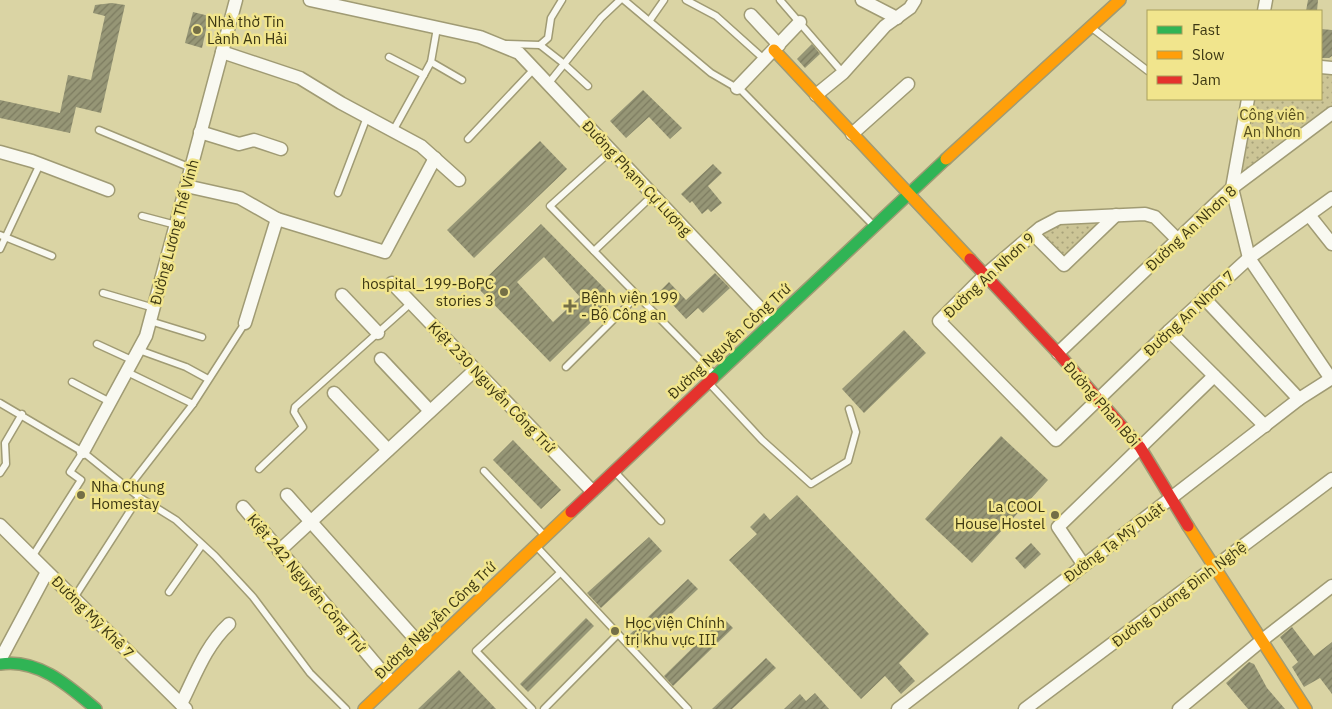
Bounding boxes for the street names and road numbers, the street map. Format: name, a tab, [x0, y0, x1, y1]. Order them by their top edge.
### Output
street label: Đường Phạm Cự Lượng	[578, 116, 696, 240]
street label: Đường Lương Thế Vinh	[145, 157, 203, 307]
street label: Đường An Nhơn 8	[1142, 181, 1240, 275]
street label: Đường An Nhơn 9	[940, 228, 1038, 322]
street label: Đường An Nhơn 7	[1140, 266, 1238, 360]
street label: Đường Nguyễn Công Trứ	[664, 279, 795, 403]
street label: Kiệt 230 Nguyễn Công Trứ	[424, 317, 560, 457]
street label: Đường Phan Bôi	[1060, 358, 1144, 450]
street label: Đường Tạ Mỹ Duật	[1060, 498, 1168, 586]
street label: Kiệt 242 Nguyễn Công Trứ	[243, 510, 371, 657]
street label: Đường Dương Đình Nghệ	[1108, 537, 1250, 651]
street label: Đường Nguyễn Công Trứ	[370, 557, 500, 683]
street label: Đường Mỹ Khê 7	[48, 572, 138, 662]

